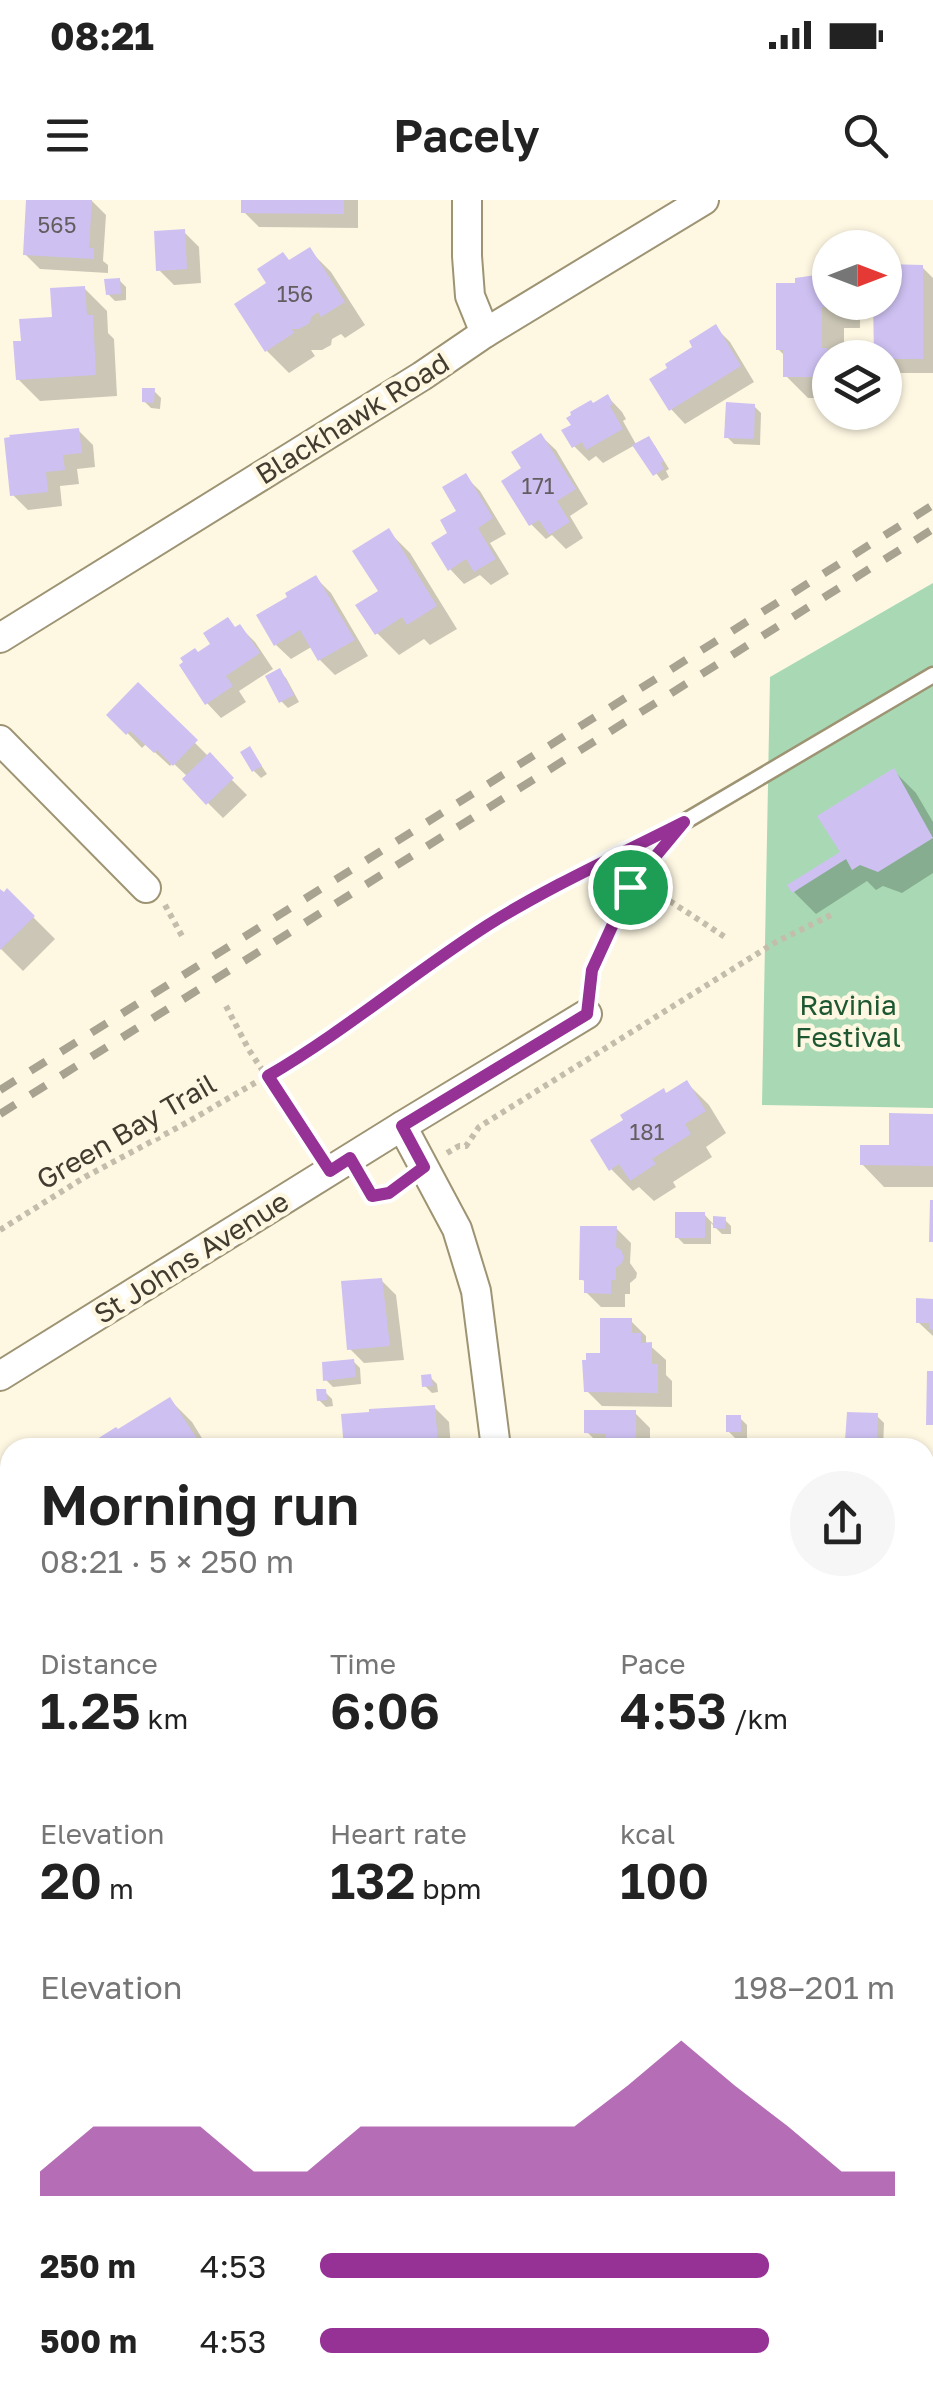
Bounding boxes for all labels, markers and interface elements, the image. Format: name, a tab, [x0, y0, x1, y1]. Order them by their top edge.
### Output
text: 08:21	[50, 13, 154, 58]
icon: menu	[40, 108, 95, 163]
text: Pacely	[393, 108, 540, 162]
icon: search	[838, 108, 893, 163]
house number: 565	[38, 211, 76, 238]
north arrow	[812, 230, 902, 320]
map controls	[812, 230, 902, 430]
house number: 156	[277, 280, 313, 307]
button: layers	[812, 340, 902, 430]
street label: Blackhawk Road	[249, 345, 455, 491]
house number: 171	[521, 472, 555, 499]
pin	[588, 845, 673, 930]
icon: arrive	[603, 860, 658, 915]
park label: Ravinia Festival	[795, 988, 901, 1053]
street label: Green Bay Trail	[30, 1066, 222, 1196]
house number: 181	[630, 1118, 665, 1145]
street label: St Johns Avenue	[88, 1184, 294, 1330]
text: Morning run	[40, 1471, 359, 1537]
button: share	[790, 1471, 895, 1576]
text: 08:21 · 5 × 250 m	[40, 1542, 294, 1580]
text: Distance	[40, 1647, 158, 1680]
text: Time	[330, 1647, 396, 1680]
text: Pace	[620, 1647, 685, 1680]
text: 1.25	[40, 1680, 141, 1740]
text: 6:06	[330, 1680, 440, 1740]
text: 4:53	[620, 1680, 727, 1740]
text: km	[141, 1702, 188, 1735]
text: /km	[727, 1702, 788, 1735]
text: Elevation	[40, 1817, 165, 1850]
text: Heart rate	[330, 1817, 467, 1850]
text: kcal	[620, 1817, 675, 1850]
text: 20	[40, 1850, 102, 1910]
text: 132	[330, 1850, 415, 1910]
text: 100	[620, 1850, 709, 1910]
text: m	[102, 1872, 134, 1905]
text: bpm	[415, 1872, 482, 1905]
text: Elevation	[40, 1968, 182, 2006]
text: 198–201 m	[733, 1968, 895, 2006]
text: 250 m	[40, 2247, 136, 2285]
text: 4:53	[200, 2247, 266, 2285]
text: 500 m	[40, 2322, 137, 2360]
text: 4:53	[200, 2322, 266, 2360]

